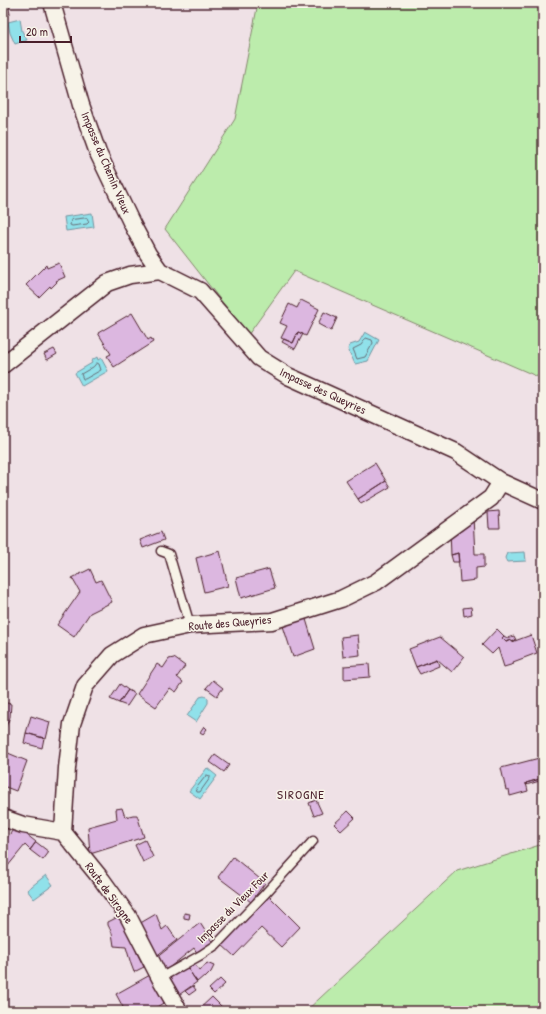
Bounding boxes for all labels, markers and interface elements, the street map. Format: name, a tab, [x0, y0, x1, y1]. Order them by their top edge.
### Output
scale bar	[20, 18, 71, 44]
text: 20 m	[26, 23, 48, 40]
street label: Impasse du Chemin Vieux	[77, 109, 136, 217]
street label: Impasse des Queyries	[277, 363, 370, 418]
street label: Route des Queyries	[188, 610, 272, 635]
district label: SIROGNE	[277, 785, 325, 803]
street label: Route de Sirogne	[81, 859, 138, 927]
street label: Impasse du Vieux Four	[193, 867, 273, 947]

